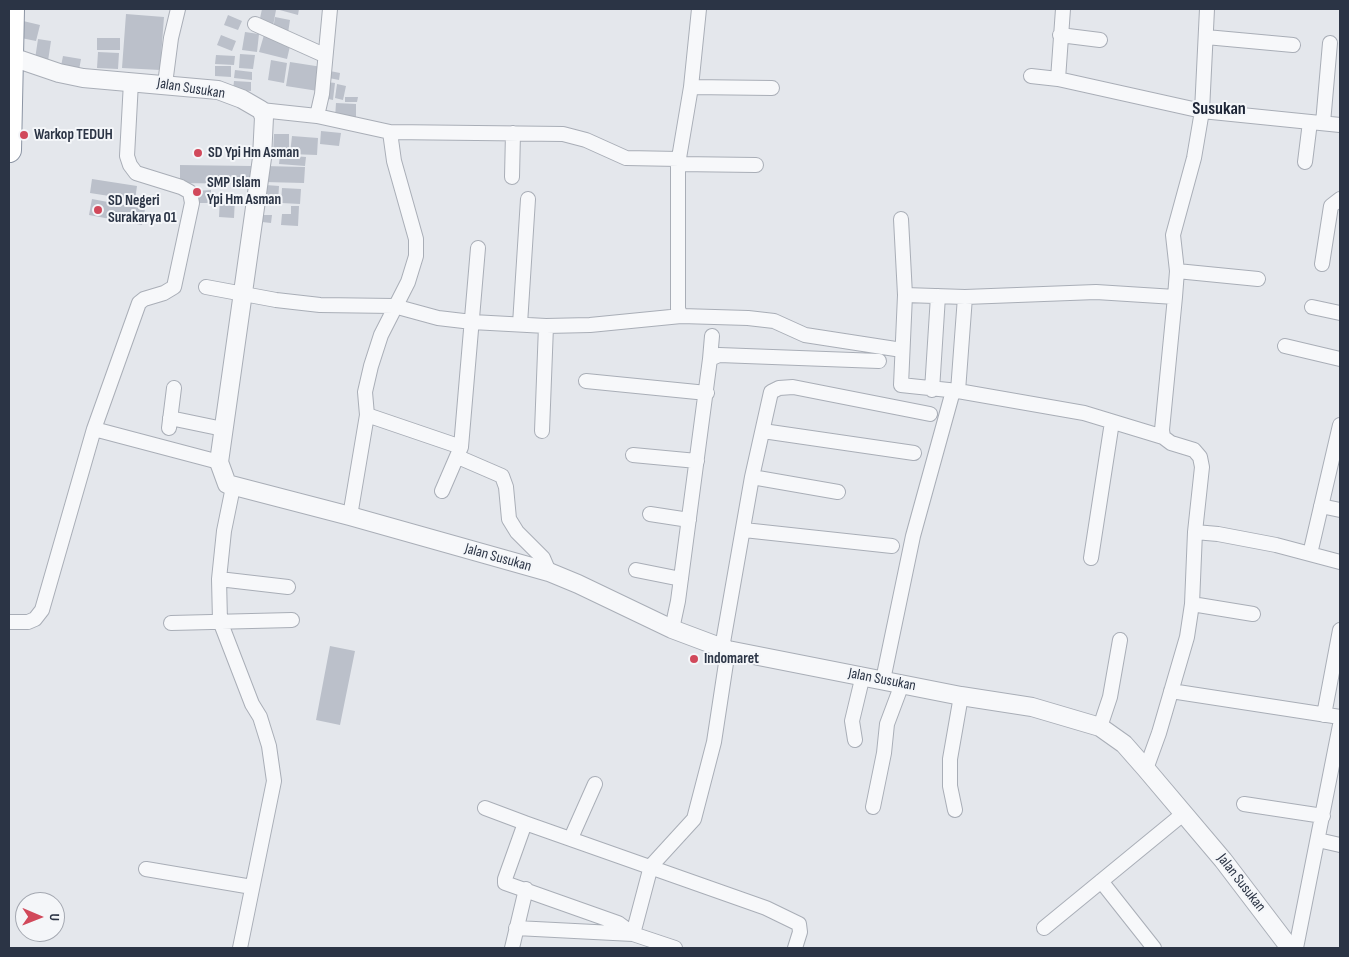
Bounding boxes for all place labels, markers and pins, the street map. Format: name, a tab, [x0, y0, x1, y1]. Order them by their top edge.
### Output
place label: Warkop TEDUH	[34, 126, 113, 144]
marker: Warkop TEDUH	[18, 129, 30, 141]
place label: SD Ypi Hm Asman	[208, 144, 299, 162]
marker: SD Ypi Hm Asman	[192, 147, 204, 159]
place label: SMP Islam Ypi Hm Asman	[207, 174, 281, 209]
marker: SMP Islam Ypi Hm Asman	[191, 186, 203, 198]
place label: SD Negeri Surakarya 01	[108, 192, 177, 227]
marker: SD Negeri Surakarya 01	[92, 204, 104, 216]
place label: Indomaret	[704, 650, 759, 668]
marker: Indomaret	[688, 653, 700, 665]

